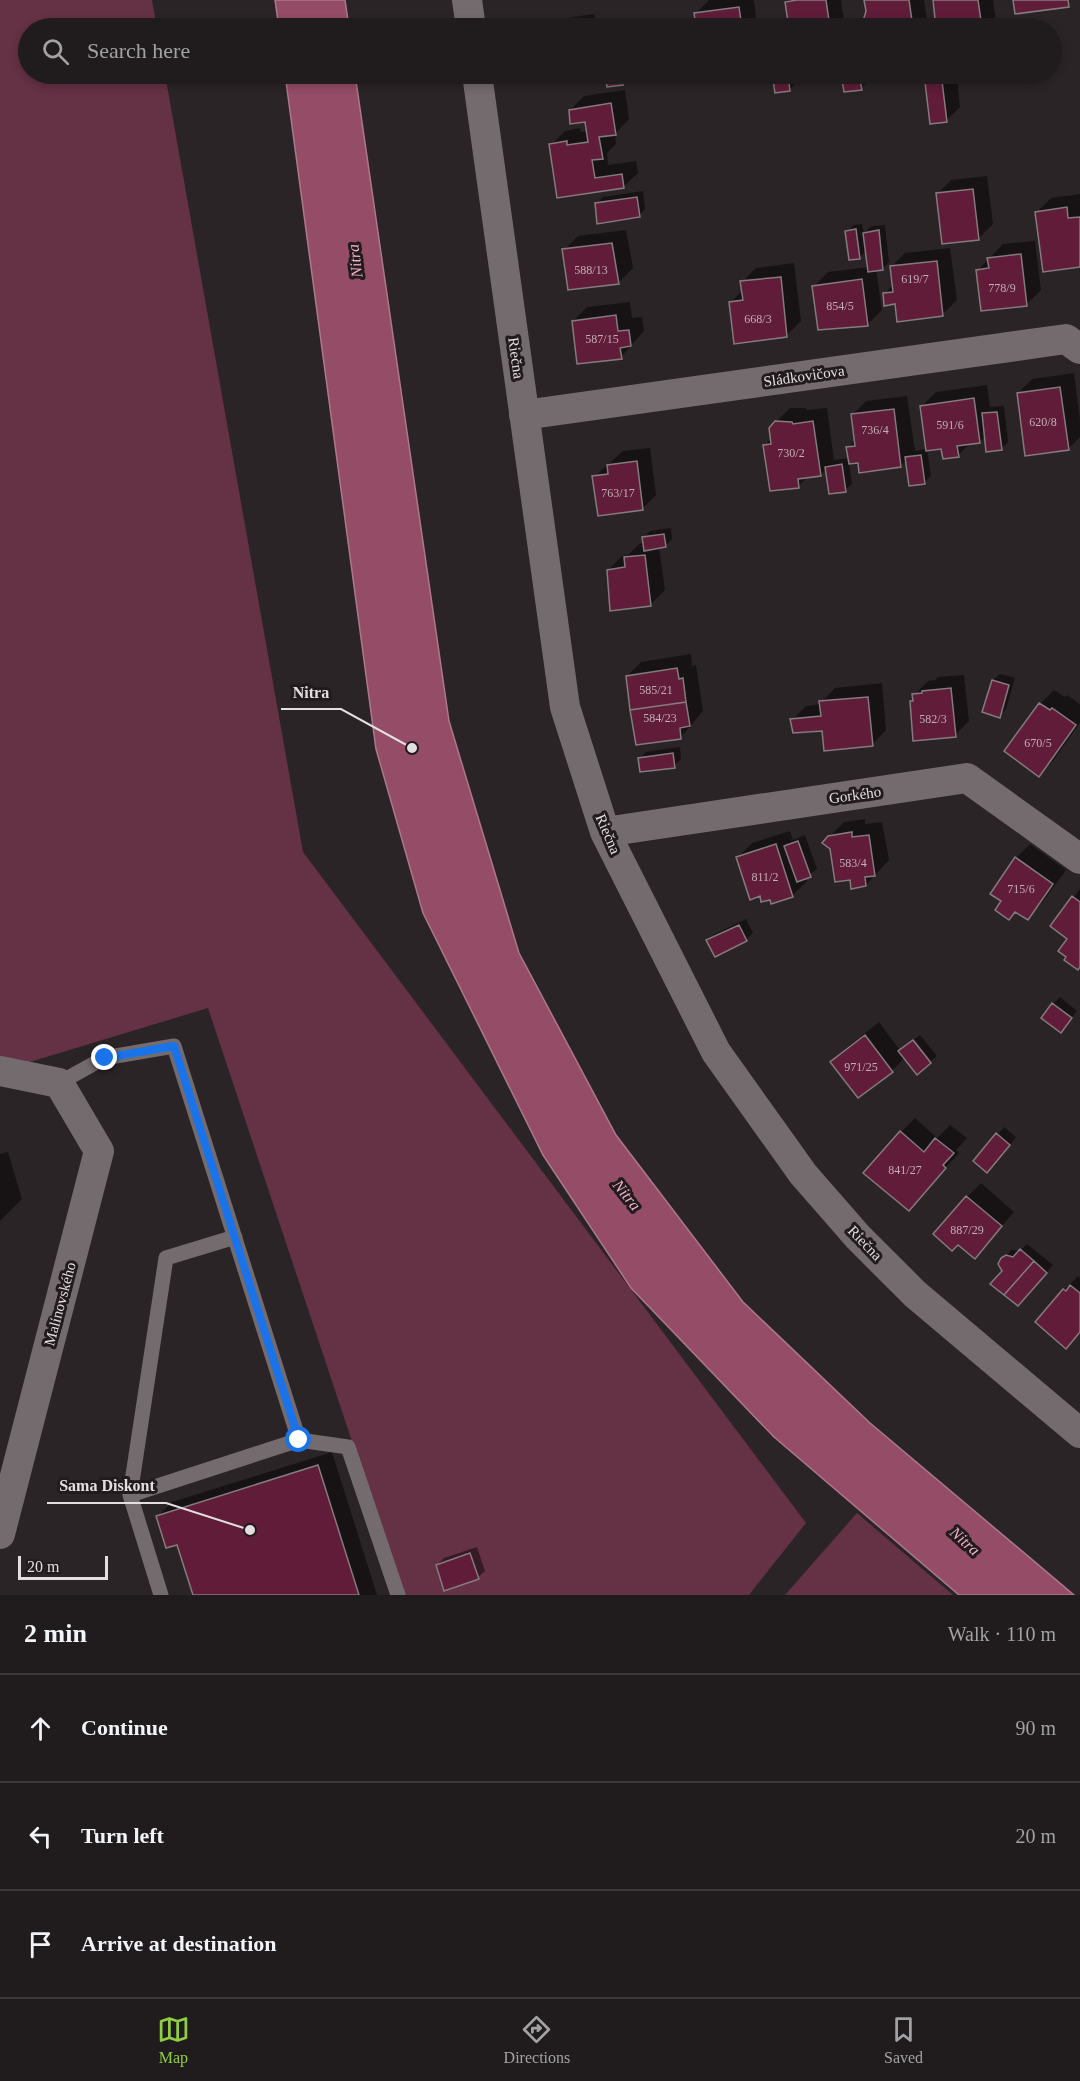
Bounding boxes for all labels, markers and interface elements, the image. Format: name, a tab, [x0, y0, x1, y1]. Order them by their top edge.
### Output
search box	[18, 18, 1062, 84]
icon: search	[39, 35, 72, 68]
text: Search here	[87, 38, 190, 63]
water label: Nitra	[345, 243, 366, 280]
house number: 588/13	[574, 263, 608, 277]
house number: 619/7	[901, 272, 929, 286]
house number: 778/9	[988, 281, 1016, 295]
house number: 854/5	[826, 299, 854, 313]
house number: 668/3	[744, 312, 772, 326]
house number: 587/15	[585, 332, 619, 346]
street label: Riečna	[505, 336, 527, 380]
street label: Sládkovičova	[762, 362, 846, 390]
house number: 620/8	[1029, 415, 1057, 429]
house number: 591/6	[936, 418, 964, 432]
house number: 736/4	[861, 423, 889, 437]
house number: 730/2	[777, 446, 805, 460]
house number: 763/17	[601, 486, 635, 500]
callout: Nitra	[281, 675, 341, 709]
house number: 585/21	[639, 683, 673, 697]
text: Nitra	[293, 684, 329, 701]
house number: 584/23	[643, 711, 677, 725]
house number: 582/3	[919, 712, 947, 726]
house number: 670/5	[1024, 736, 1052, 750]
street label: Gorkého	[828, 783, 882, 807]
street label: Riečna	[592, 812, 624, 857]
house number: 583/4	[839, 856, 867, 870]
house number: 811/2	[752, 870, 778, 884]
house number: 715/6	[1007, 882, 1035, 896]
route end	[91, 1044, 117, 1070]
house number: 971/25	[844, 1060, 878, 1074]
house number: 841/27	[888, 1163, 922, 1177]
water label: Nitra	[609, 1176, 644, 1213]
street label: Riečna	[845, 1222, 885, 1264]
house number: 887/29	[950, 1223, 984, 1237]
street label: Malinovského	[41, 1260, 79, 1348]
route start	[285, 1426, 311, 1452]
callout: Sama Diskont	[47, 1469, 166, 1503]
text: Sama Diskont	[59, 1477, 155, 1494]
water label: Nitra	[946, 1523, 983, 1559]
scale bar	[18, 1553, 108, 1580]
text: 20 m	[27, 1558, 59, 1575]
text: 2 min	[24, 1619, 87, 1648]
text: Walk · 110 m	[948, 1623, 1056, 1645]
icon: ahead	[24, 1712, 57, 1745]
text: Continue	[81, 1715, 168, 1740]
text: 90 m	[1015, 1717, 1056, 1739]
icon: left	[24, 1820, 57, 1853]
text: Turn left	[81, 1823, 164, 1848]
text: 20 m	[1015, 1825, 1056, 1847]
icon: arrive	[24, 1928, 57, 1961]
text: Arrive at destination	[81, 1931, 277, 1956]
tab: Map	[157, 2013, 190, 2067]
tab: Directions	[504, 2013, 570, 2067]
tab: Saved	[884, 2013, 923, 2067]

